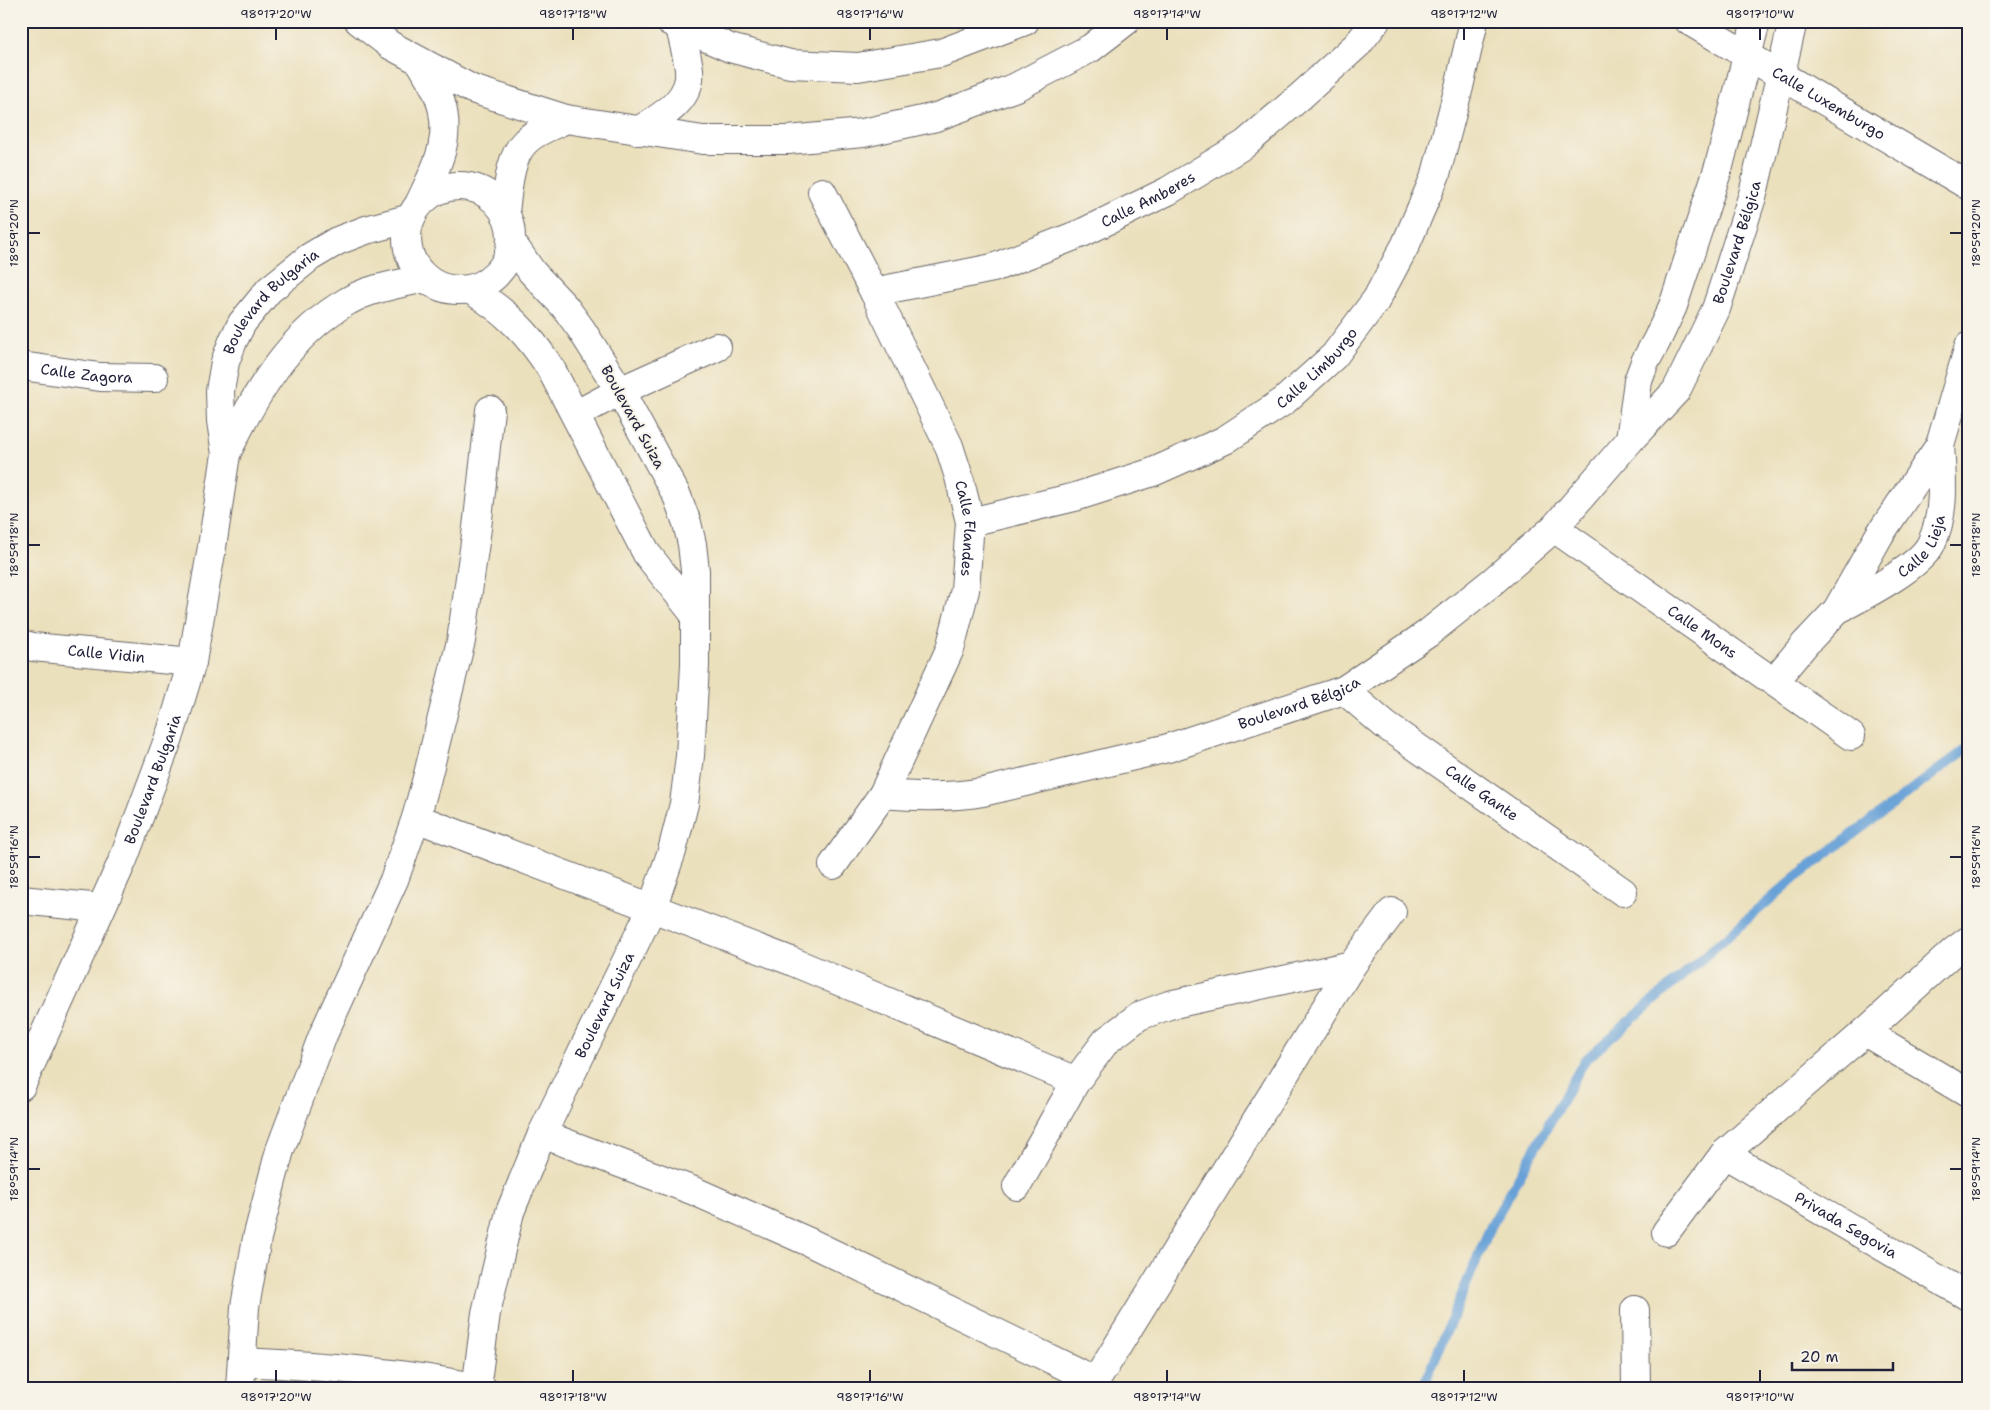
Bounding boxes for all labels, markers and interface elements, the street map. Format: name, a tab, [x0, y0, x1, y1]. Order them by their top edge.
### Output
text: 98°17'20"W	[240, 6, 312, 22]
text: 98°17'18"W	[539, 6, 607, 22]
text: 98°17'16"W	[836, 6, 904, 22]
text: 98°17'14"W	[1133, 6, 1201, 22]
text: 98°17'12"W	[1430, 6, 1498, 22]
text: 98°17'10"W	[1726, 6, 1794, 22]
street label: Calle Luxemburgo	[1768, 62, 1889, 144]
street label: Calle Amberes	[1098, 167, 1199, 232]
street label: Boulevard Bélgica	[1708, 178, 1766, 307]
text: 18°59'20"N	[6, 199, 22, 267]
text: 18°59'20"N	[1968, 199, 1984, 267]
street label: Boulevard Bulgaria	[219, 244, 323, 357]
street label: Calle Limburgo	[1272, 323, 1362, 413]
street label: Calle Zagora	[39, 359, 133, 388]
street label: Boulevard Suiza	[596, 362, 670, 473]
street label: Calle Flandes	[950, 478, 980, 577]
text: 18°59'18"N	[6, 513, 22, 577]
street label: Calle Lieja	[1894, 513, 1950, 582]
text: 18°59'18"N	[1968, 513, 1984, 577]
street label: Calle Mons	[1663, 600, 1741, 663]
street label: Calle Vidin	[67, 640, 146, 668]
street label: Boulevard Bélgica	[1235, 672, 1365, 734]
street label: Boulevard Bulgaria	[120, 711, 186, 847]
street label: Calle Gante	[1441, 760, 1522, 825]
text: 18°59'16"N	[6, 825, 22, 889]
text: 18°59'16"N	[1968, 825, 1984, 889]
street label: Boulevard Suiza	[570, 948, 639, 1062]
text: 18°59'14"N	[6, 1137, 22, 1201]
text: 18°59'14"N	[1968, 1137, 1984, 1201]
street label: Privada Segovia	[1791, 1187, 1901, 1263]
scale bar	[1792, 1340, 1894, 1372]
text: 20 m	[1800, 1347, 1839, 1367]
text: 98°17'20"W	[240, 1389, 312, 1405]
text: 98°17'18"W	[539, 1389, 607, 1405]
text: 98°17'16"W	[836, 1389, 904, 1405]
text: 98°17'14"W	[1133, 1389, 1201, 1405]
text: 98°17'12"W	[1430, 1389, 1498, 1405]
text: 98°17'10"W	[1726, 1389, 1794, 1405]

